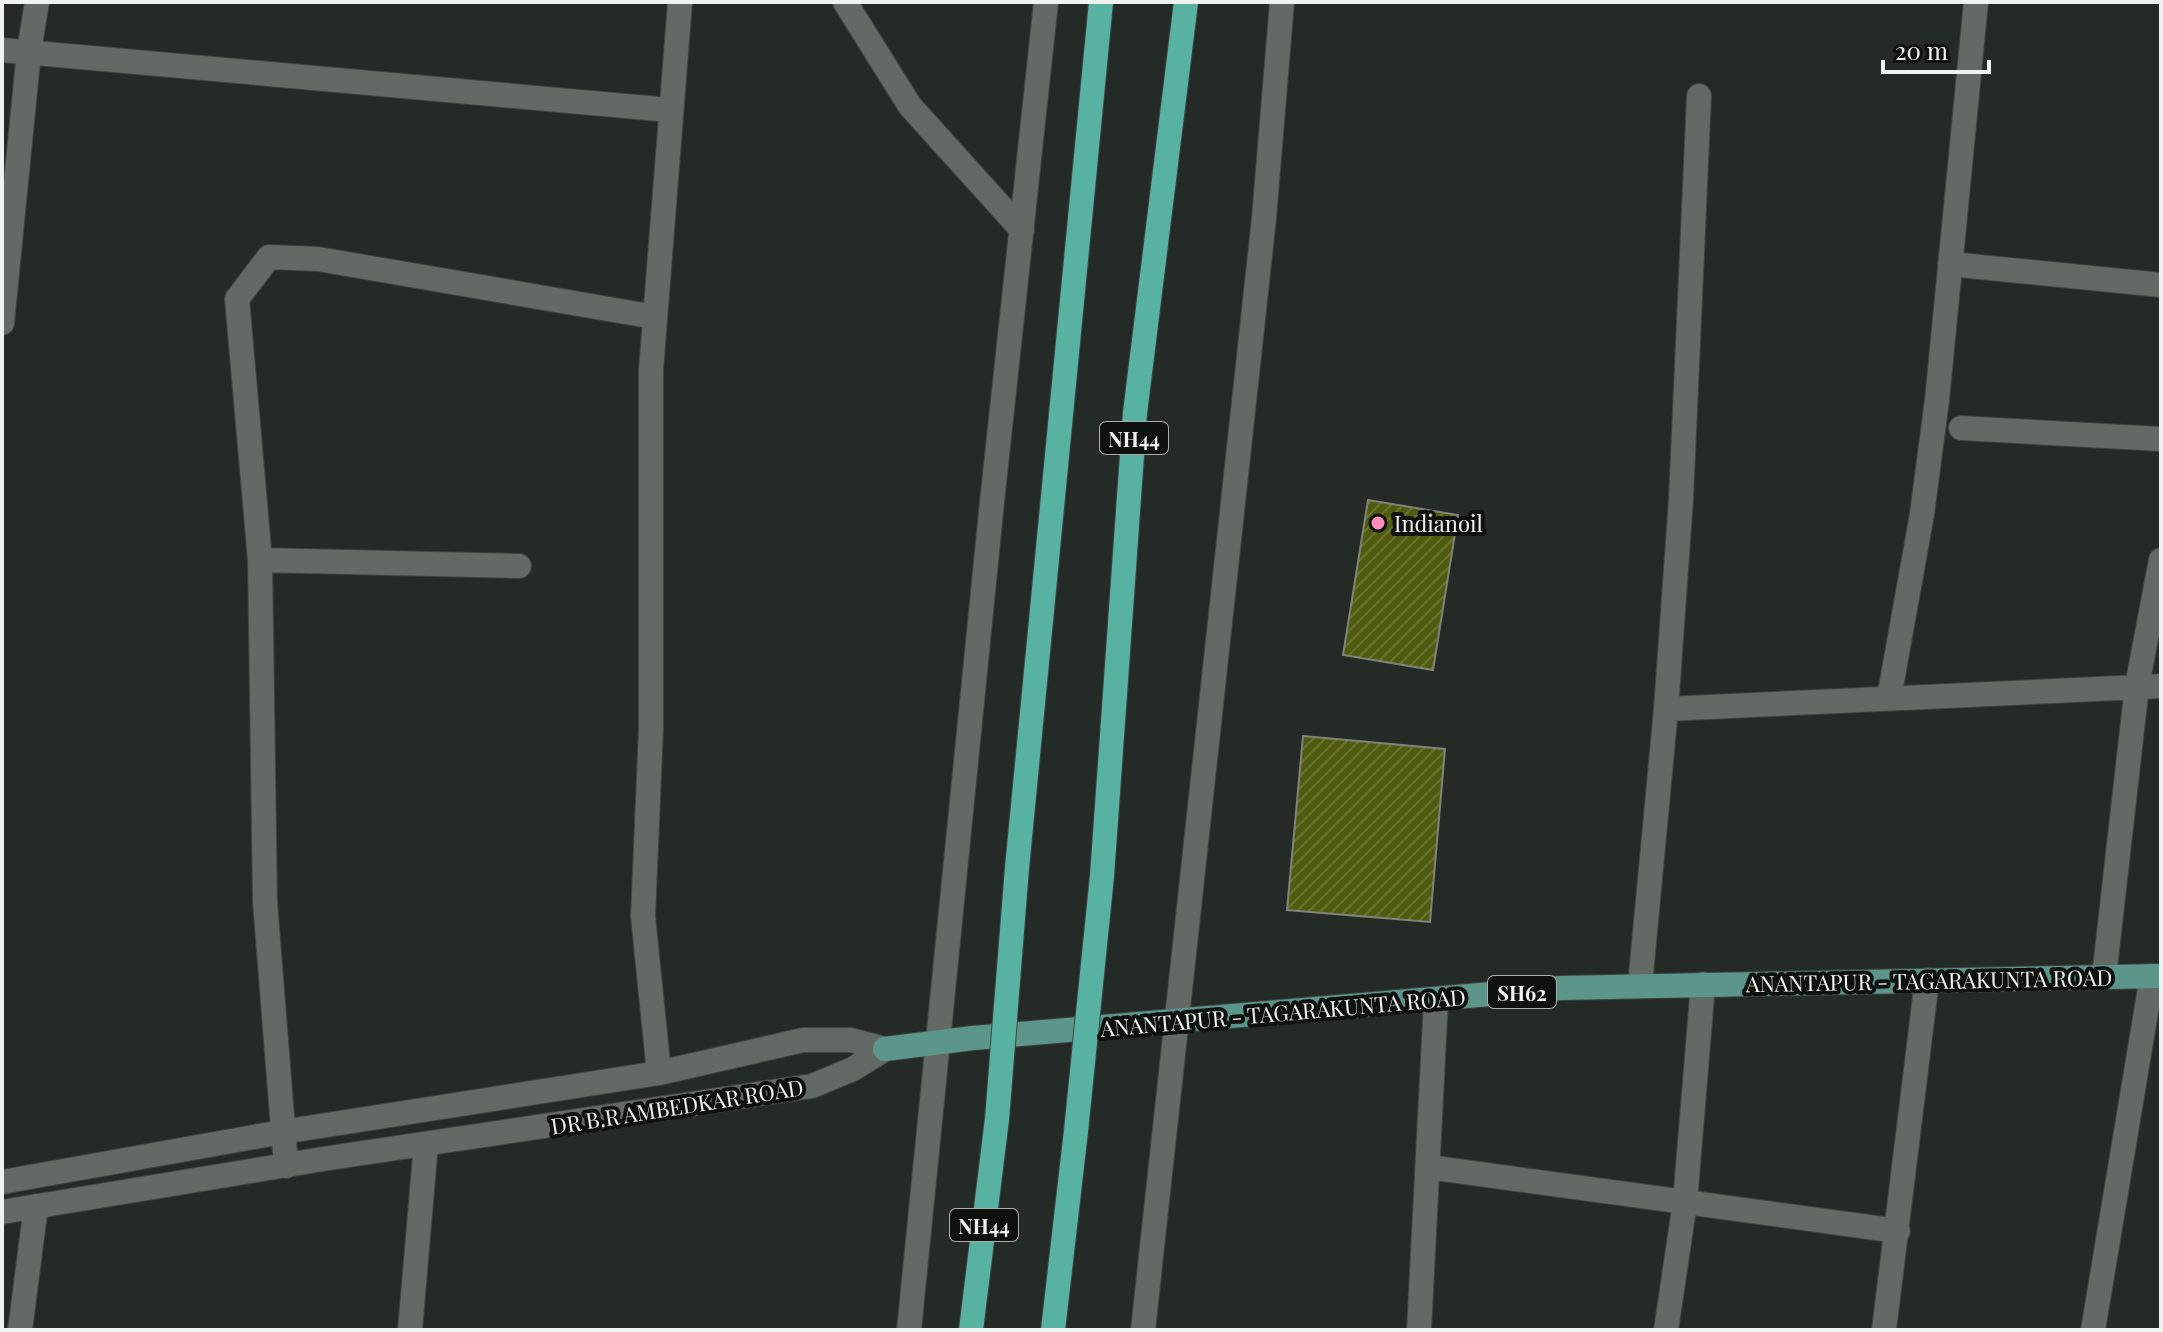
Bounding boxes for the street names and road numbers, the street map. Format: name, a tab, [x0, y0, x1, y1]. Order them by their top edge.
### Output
road number: NH44	[1100, 422, 1168, 454]
street label: ANANTAPUR - TAGARAKUNTA ROAD	[1745, 962, 2112, 998]
road number: SH62	[1488, 976, 1556, 1008]
street label: ANANTAPUR - TAGARAKUNTA ROAD	[1098, 981, 1467, 1043]
street label: DR B.R AMBEDKAR ROAD	[549, 1071, 805, 1141]
road number: NH44	[950, 1209, 1018, 1241]

